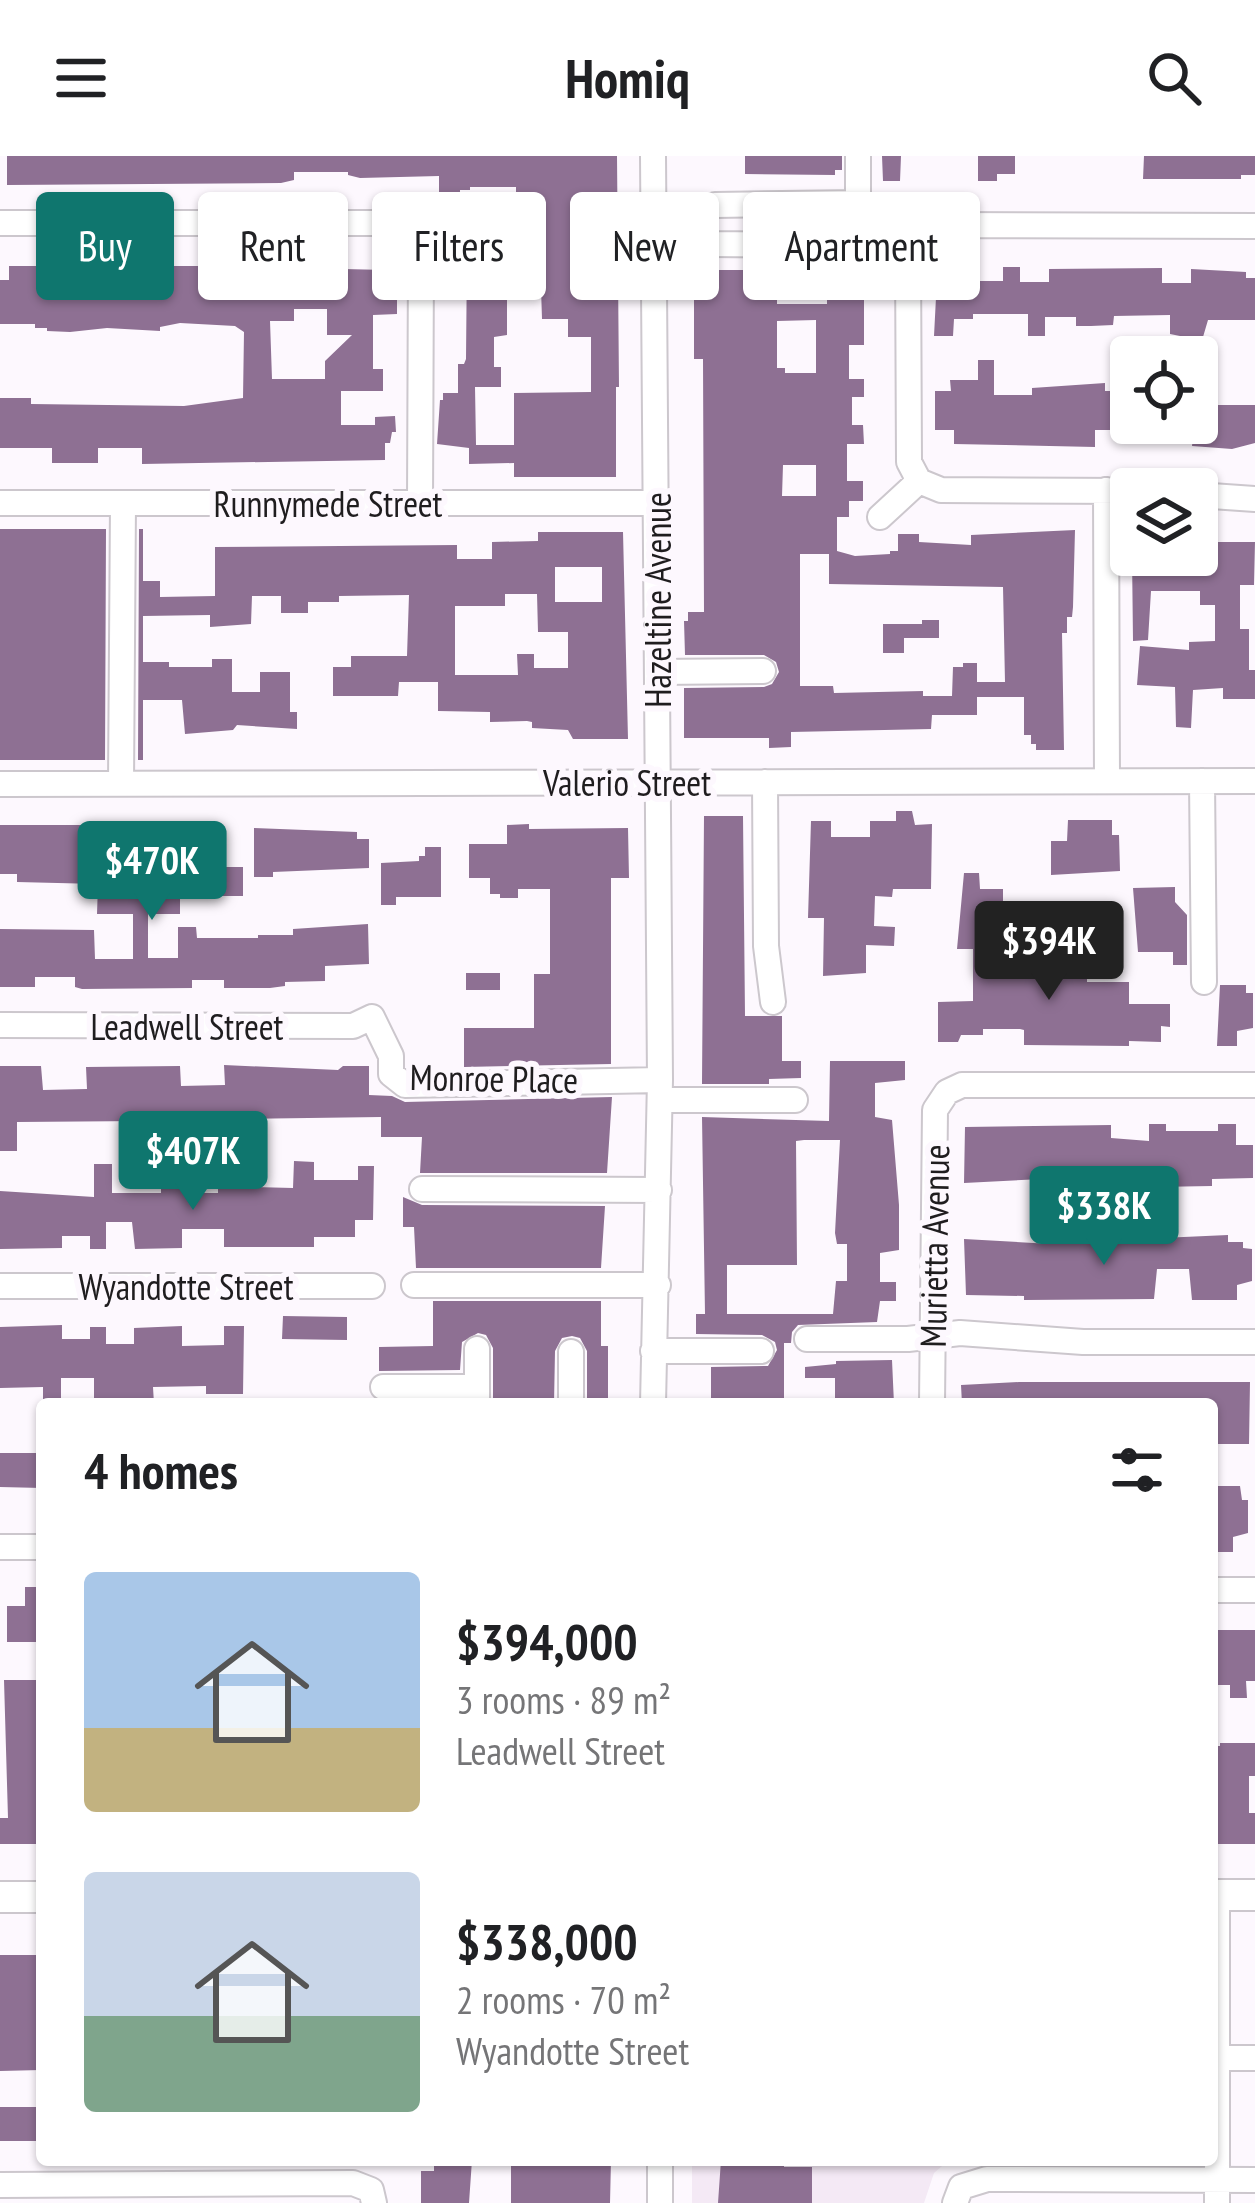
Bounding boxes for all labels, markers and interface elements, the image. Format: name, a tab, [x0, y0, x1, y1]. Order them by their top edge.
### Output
text: Homiq	[565, 43, 690, 113]
icon: menu	[48, 45, 114, 111]
icon: search	[1141, 45, 1207, 111]
chip: Buy	[36, 192, 174, 300]
chip: Rent	[198, 192, 348, 300]
chip: Filters	[372, 192, 546, 300]
chip: New	[570, 192, 719, 300]
chip: Apartment	[743, 192, 980, 300]
map controls	[1110, 336, 1218, 576]
button: locate	[1110, 336, 1218, 444]
button: layers	[1110, 468, 1218, 576]
street label: Runnymede Street	[214, 480, 443, 527]
street label: Hazeltine Avenue	[634, 492, 681, 708]
street label: Valerio Street	[542, 759, 711, 806]
pin: $470K	[68, 821, 236, 923]
text: $470K	[105, 834, 199, 885]
pin: $394K	[965, 901, 1133, 1003]
text: $394K	[1002, 914, 1096, 965]
street label: Leadwell Street	[91, 1003, 284, 1050]
street label: Monroe Place	[409, 1053, 579, 1103]
pin: $407K	[109, 1111, 277, 1213]
text: $407K	[146, 1124, 240, 1175]
street label: Murietta Avenue	[909, 1144, 959, 1348]
pin: $338K	[1020, 1166, 1188, 1268]
text: $338K	[1057, 1179, 1151, 1230]
street label: Wyandotte Street	[78, 1263, 294, 1310]
text: 4 homes	[84, 1437, 238, 1503]
icon: filters	[1104, 1437, 1170, 1503]
text: $394,000	[456, 1608, 638, 1674]
icon: home	[180, 1620, 324, 1764]
text: 3 rooms · 89 m²	[456, 1674, 671, 1725]
text: Leadwell Street	[456, 1725, 665, 1776]
text: $338,000	[456, 1908, 638, 1974]
icon: home	[180, 1920, 324, 2064]
text: 2 rooms · 70 m²	[456, 1974, 671, 2025]
text: Wyandotte Street	[456, 2025, 689, 2076]

